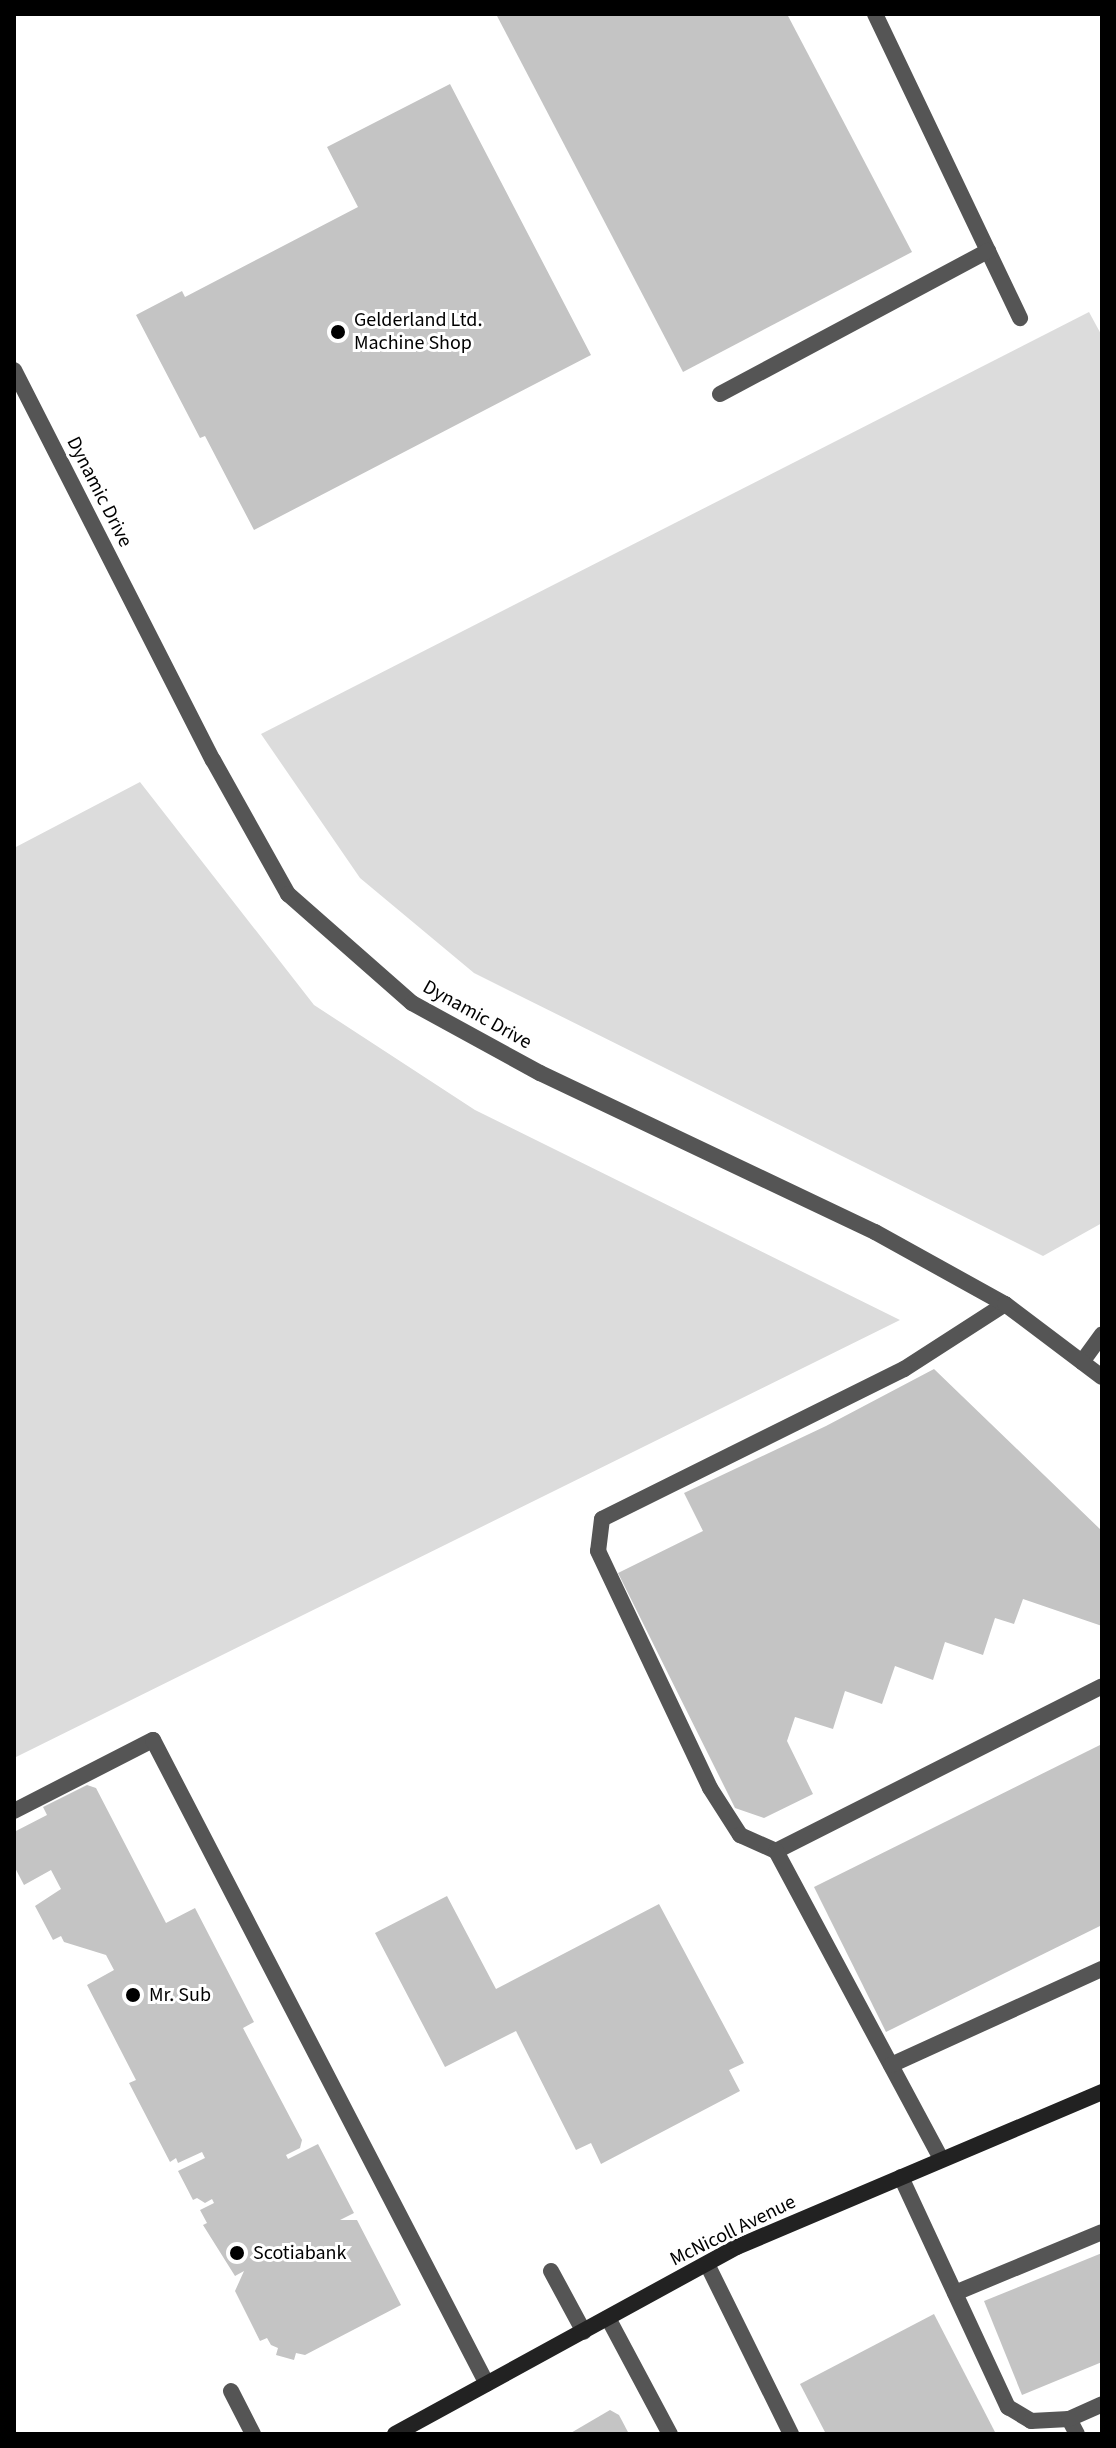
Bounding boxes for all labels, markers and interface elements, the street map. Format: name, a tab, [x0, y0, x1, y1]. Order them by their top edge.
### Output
place label: Gelderland Ltd. Machine Shop	[354, 308, 482, 355]
marker: Gelderland Ltd. Machine Shop	[329, 323, 347, 341]
street label: Dynamic Drive	[61, 433, 137, 551]
street label: Dynamic Drive	[418, 975, 536, 1055]
place label: Mr. Sub	[149, 1983, 211, 2007]
marker: Mr. Sub	[124, 1986, 142, 2004]
street label: McNicoll Avenue	[666, 2190, 800, 2272]
place label: Scotiabank	[253, 2241, 346, 2265]
marker: Scotiabank	[228, 2244, 246, 2262]

